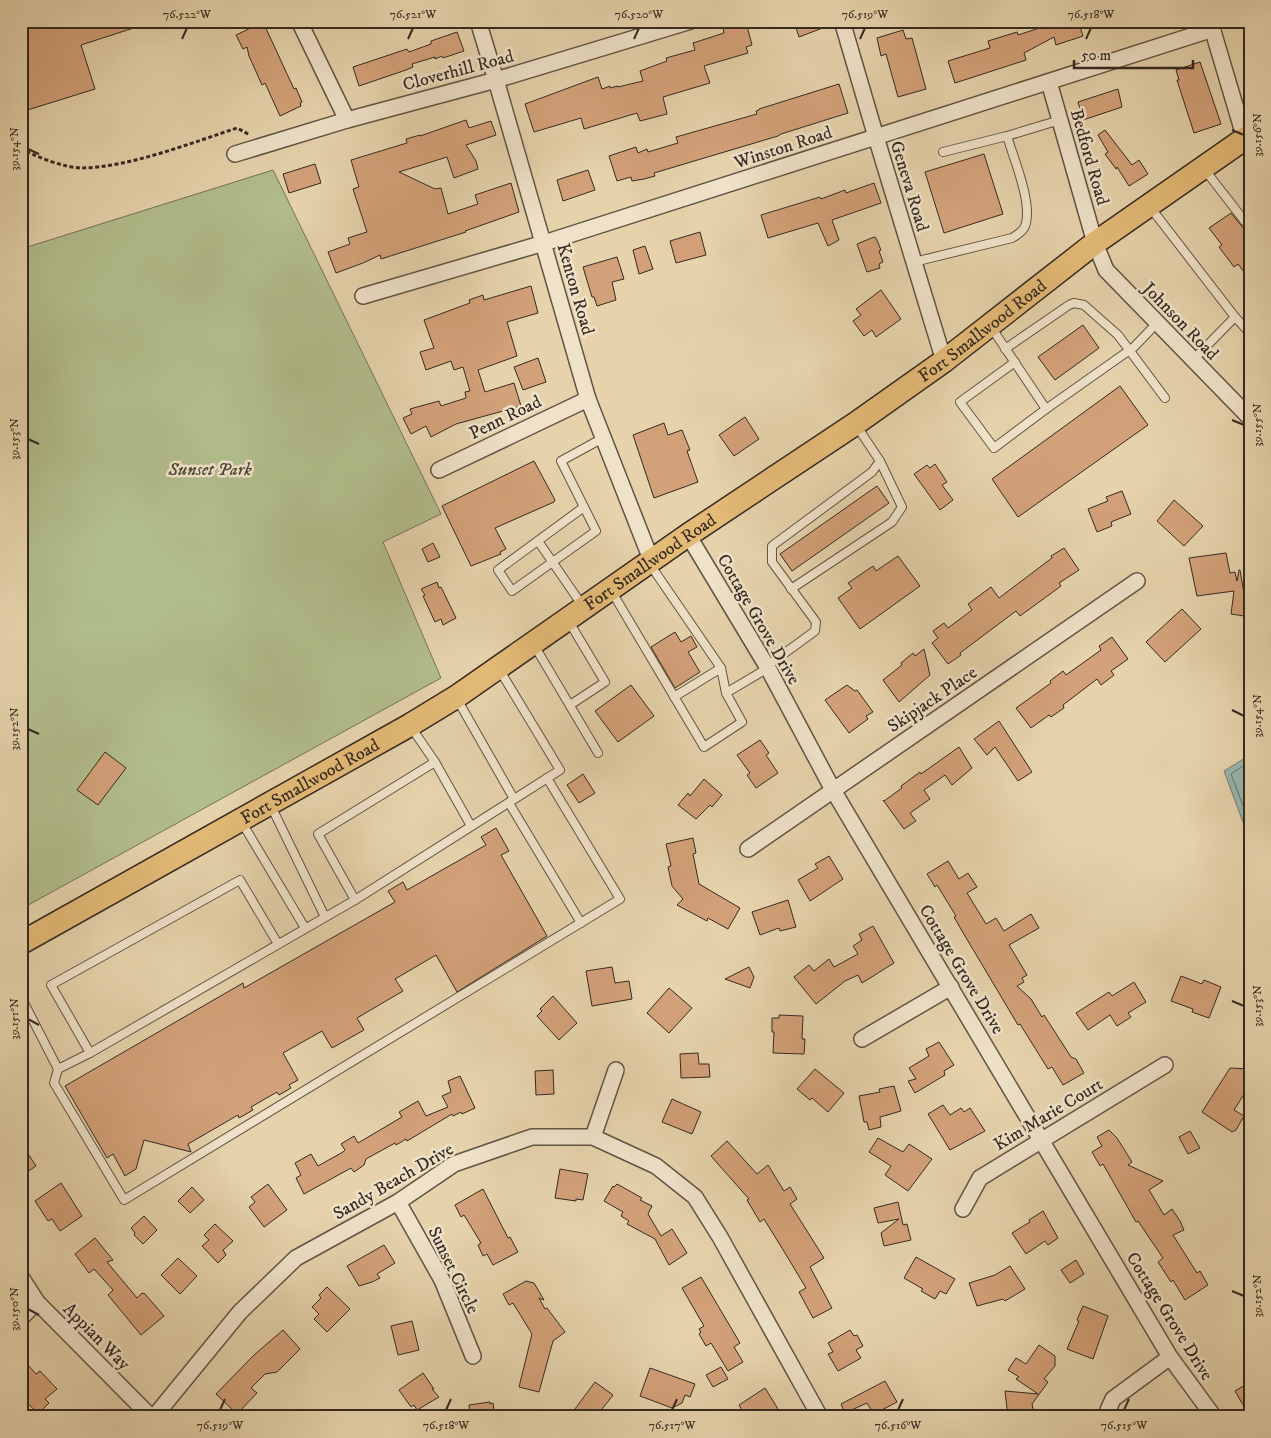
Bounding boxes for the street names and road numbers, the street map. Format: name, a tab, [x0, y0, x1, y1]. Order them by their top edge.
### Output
street label: Cloverhill Road	[400, 46, 516, 96]
street label: Bedford Road	[1065, 107, 1113, 208]
street label: Winston Road	[731, 122, 835, 174]
street label: Geneva Road	[885, 138, 933, 234]
street label: Kenton Road	[551, 241, 599, 338]
street label: Fort Smallwood Road	[914, 275, 1051, 388]
street label: Johnson Road	[1136, 277, 1223, 365]
street label: Penn Road	[466, 391, 545, 445]
street label: Fort Smallwood Road	[580, 509, 721, 616]
street label: Cottage Grove Drive	[712, 550, 804, 689]
street label: Skipjack Place	[884, 662, 981, 738]
street label: Fort Smallwood Road	[237, 734, 384, 830]
street label: Cottage Grove Drive	[914, 901, 1008, 1038]
street label: Kim Marie Court	[990, 1074, 1107, 1156]
street label: Sandy Beach Drive	[329, 1139, 458, 1225]
street label: Sunset Circle	[423, 1223, 484, 1318]
street label: Cottage Grove Drive	[1121, 1248, 1218, 1385]
street label: Appian Way	[58, 1298, 135, 1375]

